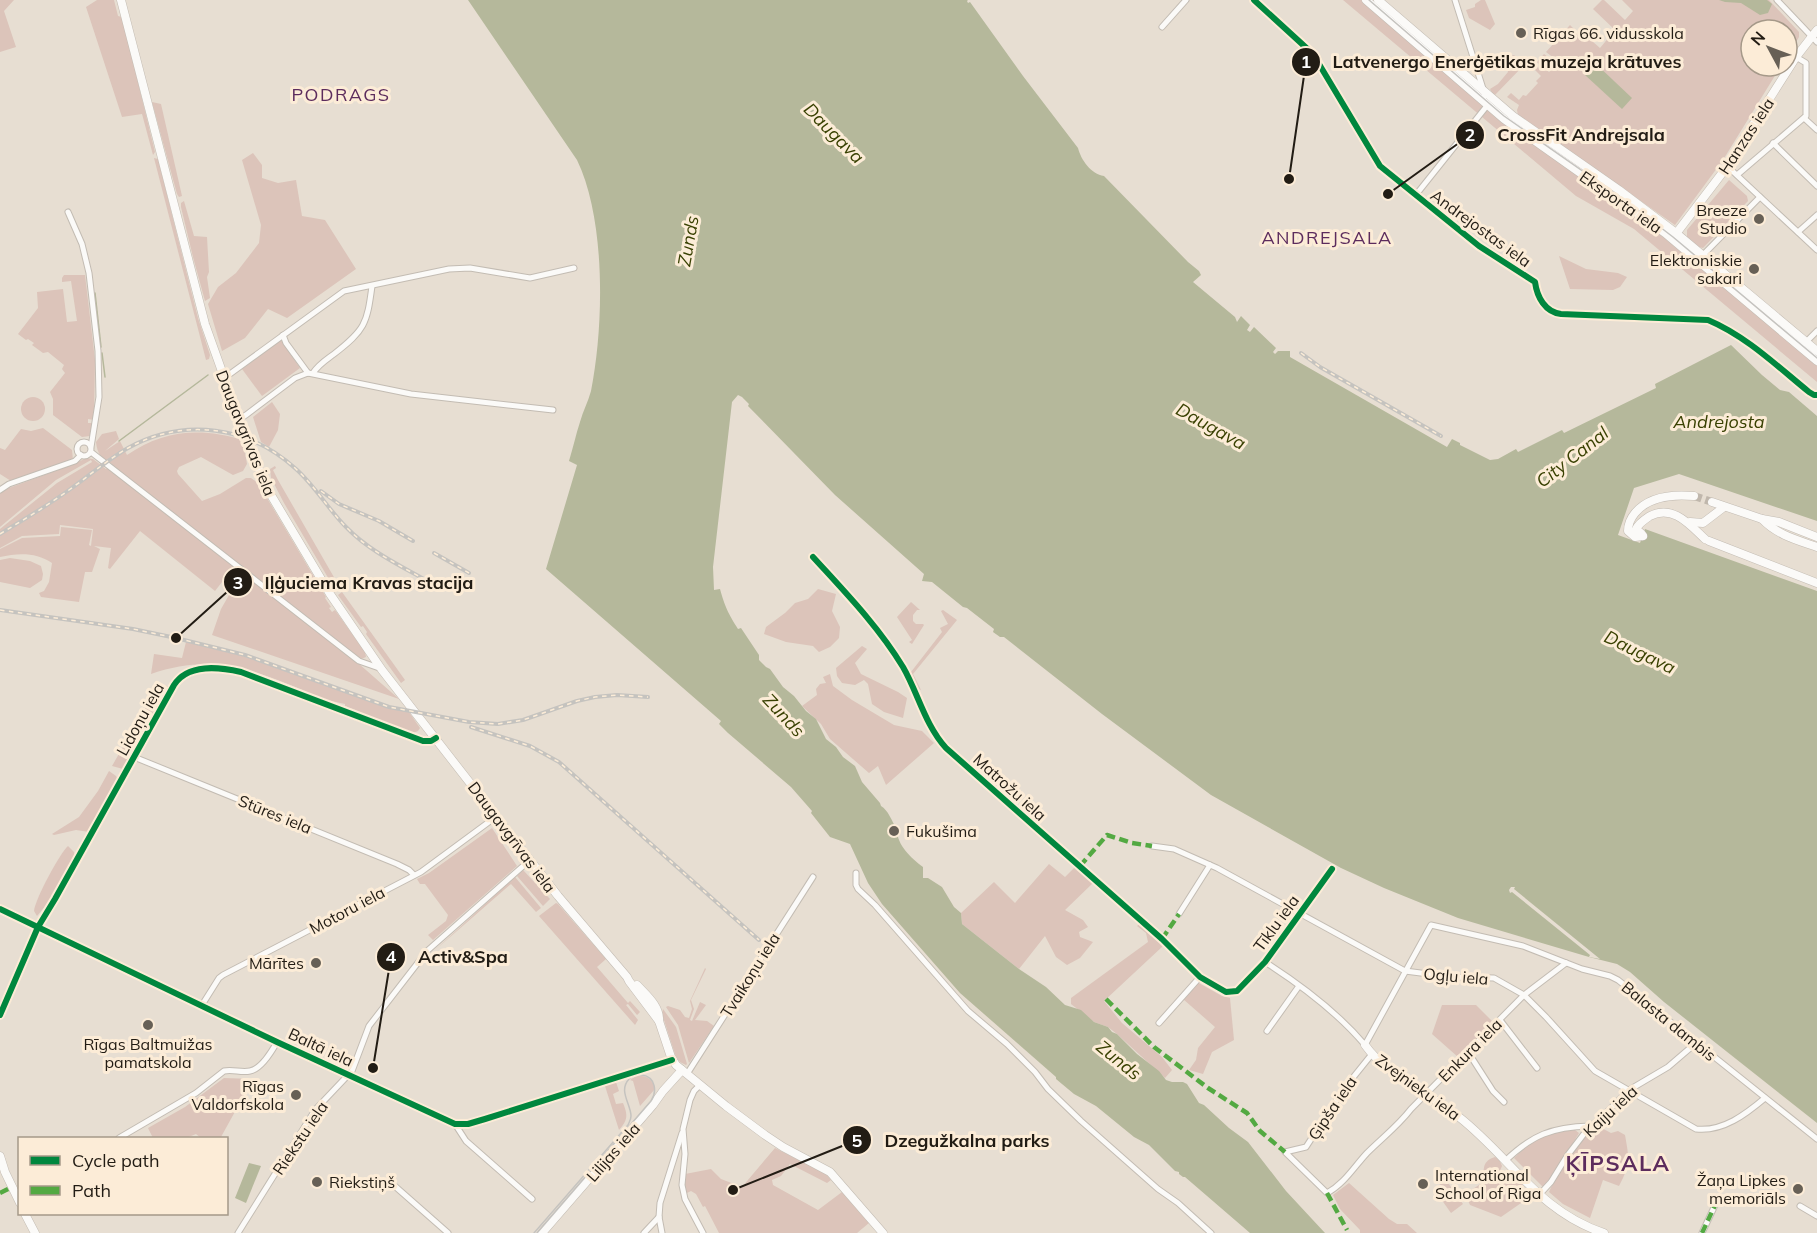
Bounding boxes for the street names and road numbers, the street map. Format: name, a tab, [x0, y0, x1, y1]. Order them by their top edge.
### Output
street label: Hanzas iela	[1714, 94, 1778, 178]
street label: Eksporta iela	[1576, 166, 1666, 238]
street label: Andrejostas iela	[1427, 185, 1535, 271]
street label: Daugavgrīvas iela	[212, 367, 280, 499]
street label: Lidoņu iela	[112, 679, 168, 759]
street label: Matrožu iela	[969, 749, 1051, 825]
street label: Daugavgrīvas iela	[464, 778, 560, 896]
street label: Stūres iela	[235, 790, 315, 838]
street label: Motoru iela	[306, 882, 388, 938]
street label: Tīklu iela	[1249, 891, 1303, 955]
street label: Tvaikoņu iela	[716, 929, 784, 1021]
street label: Ogļu iela	[1423, 963, 1489, 989]
street label: Balasta dambis	[1618, 977, 1720, 1065]
street label: Enkura iela	[1434, 1014, 1506, 1086]
street label: Baltā iela	[285, 1023, 357, 1071]
street label: Zvejnieku iela	[1372, 1050, 1464, 1124]
street label: Ģipša iela	[1303, 1072, 1361, 1144]
street label: Kaiju iela	[1579, 1081, 1641, 1141]
street label: Riekstu iela	[268, 1097, 332, 1179]
street label: Lilijas iela	[582, 1118, 644, 1186]

